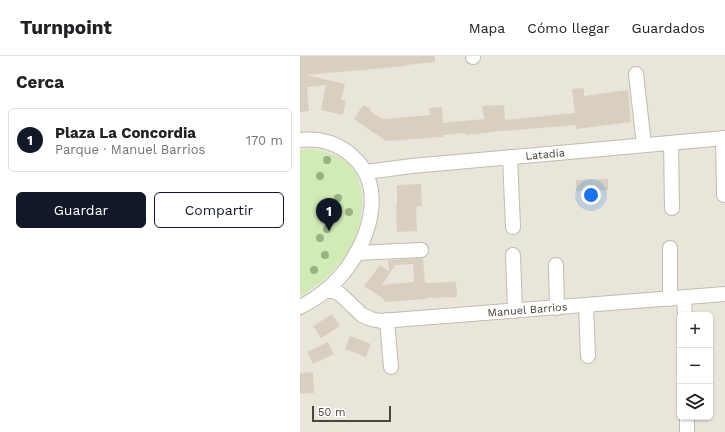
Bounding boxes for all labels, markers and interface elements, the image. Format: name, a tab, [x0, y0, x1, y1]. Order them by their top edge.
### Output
text: Turnpoint	[20, 16, 112, 39]
text: Mapa	[469, 20, 505, 36]
text: Cómo llegar	[527, 20, 610, 36]
text: Guardados	[632, 20, 705, 36]
text: Cerca	[16, 72, 64, 92]
text: Plaza La Concordia	[55, 124, 196, 142]
text: 1	[27, 133, 33, 148]
text: 170 m	[246, 133, 283, 148]
text: Parque · Manuel Barrios	[55, 142, 205, 157]
street label: Latadía	[525, 146, 565, 163]
your location	[581, 185, 601, 205]
button: Guardar	[16, 192, 146, 228]
button: Compartir	[154, 192, 284, 228]
pin: 1	[316, 198, 342, 231]
street label: Manuel Barrios	[487, 300, 568, 320]
map controls	[677, 312, 713, 420]
button: +	[677, 312, 713, 348]
button: −	[677, 348, 713, 384]
button: layers	[677, 384, 713, 420]
scale bar	[312, 404, 391, 423]
text: 50 m	[318, 406, 345, 419]

